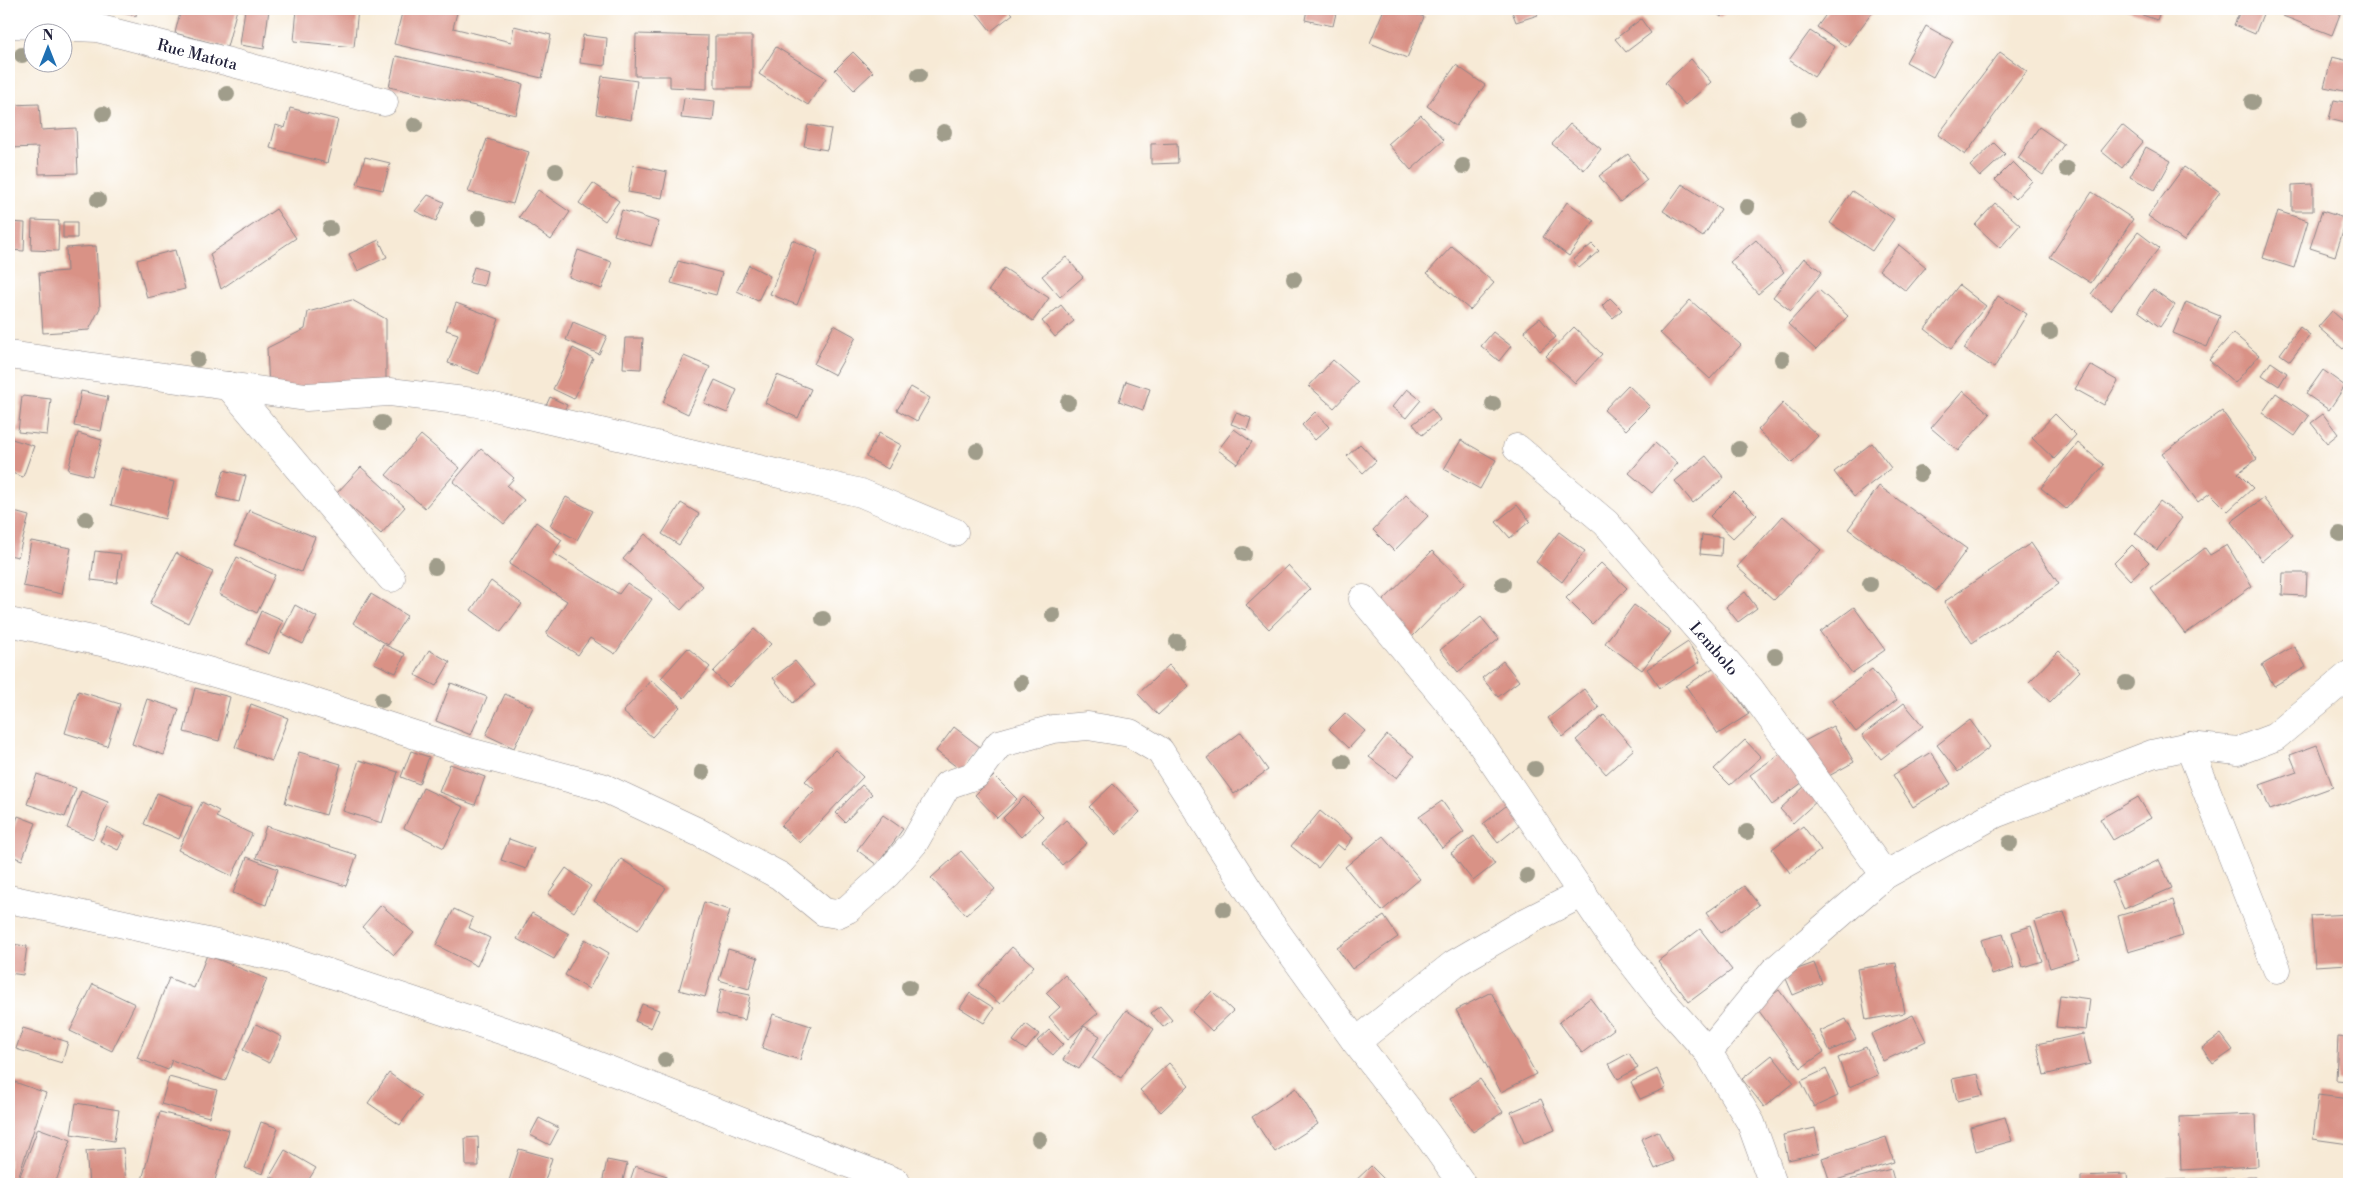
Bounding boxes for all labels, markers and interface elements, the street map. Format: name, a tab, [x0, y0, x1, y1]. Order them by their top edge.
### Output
north arrow	[22, 22, 72, 72]
text: N	[42, 27, 54, 45]
street label: Rue Matota	[155, 35, 241, 75]
street label: Lembolo	[1685, 618, 1742, 680]

